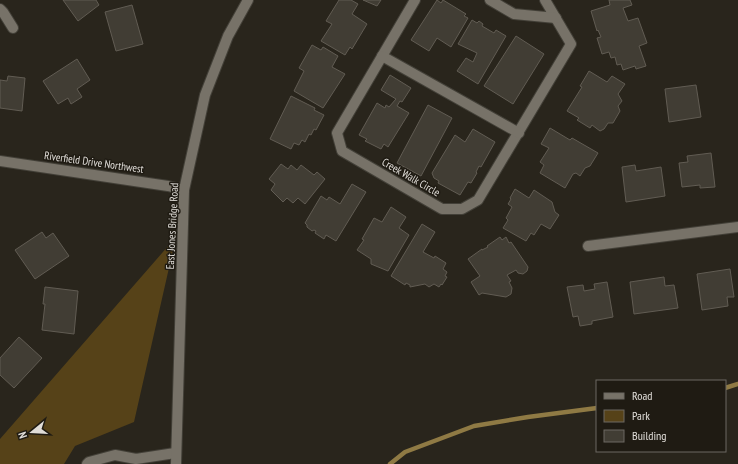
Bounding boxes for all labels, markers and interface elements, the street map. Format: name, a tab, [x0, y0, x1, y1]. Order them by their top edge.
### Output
street label: Riverfield Drive Northwest	[43, 148, 145, 176]
street label: Creek Walk Circle	[379, 155, 443, 199]
street label: East Jones Bridge Road	[163, 182, 181, 270]
legend	[596, 380, 726, 452]
text: Road	[632, 388, 652, 403]
text: Park	[632, 408, 650, 423]
north arrow	[12, 412, 52, 452]
text: Building	[632, 428, 667, 443]
text: N	[15, 430, 30, 440]

